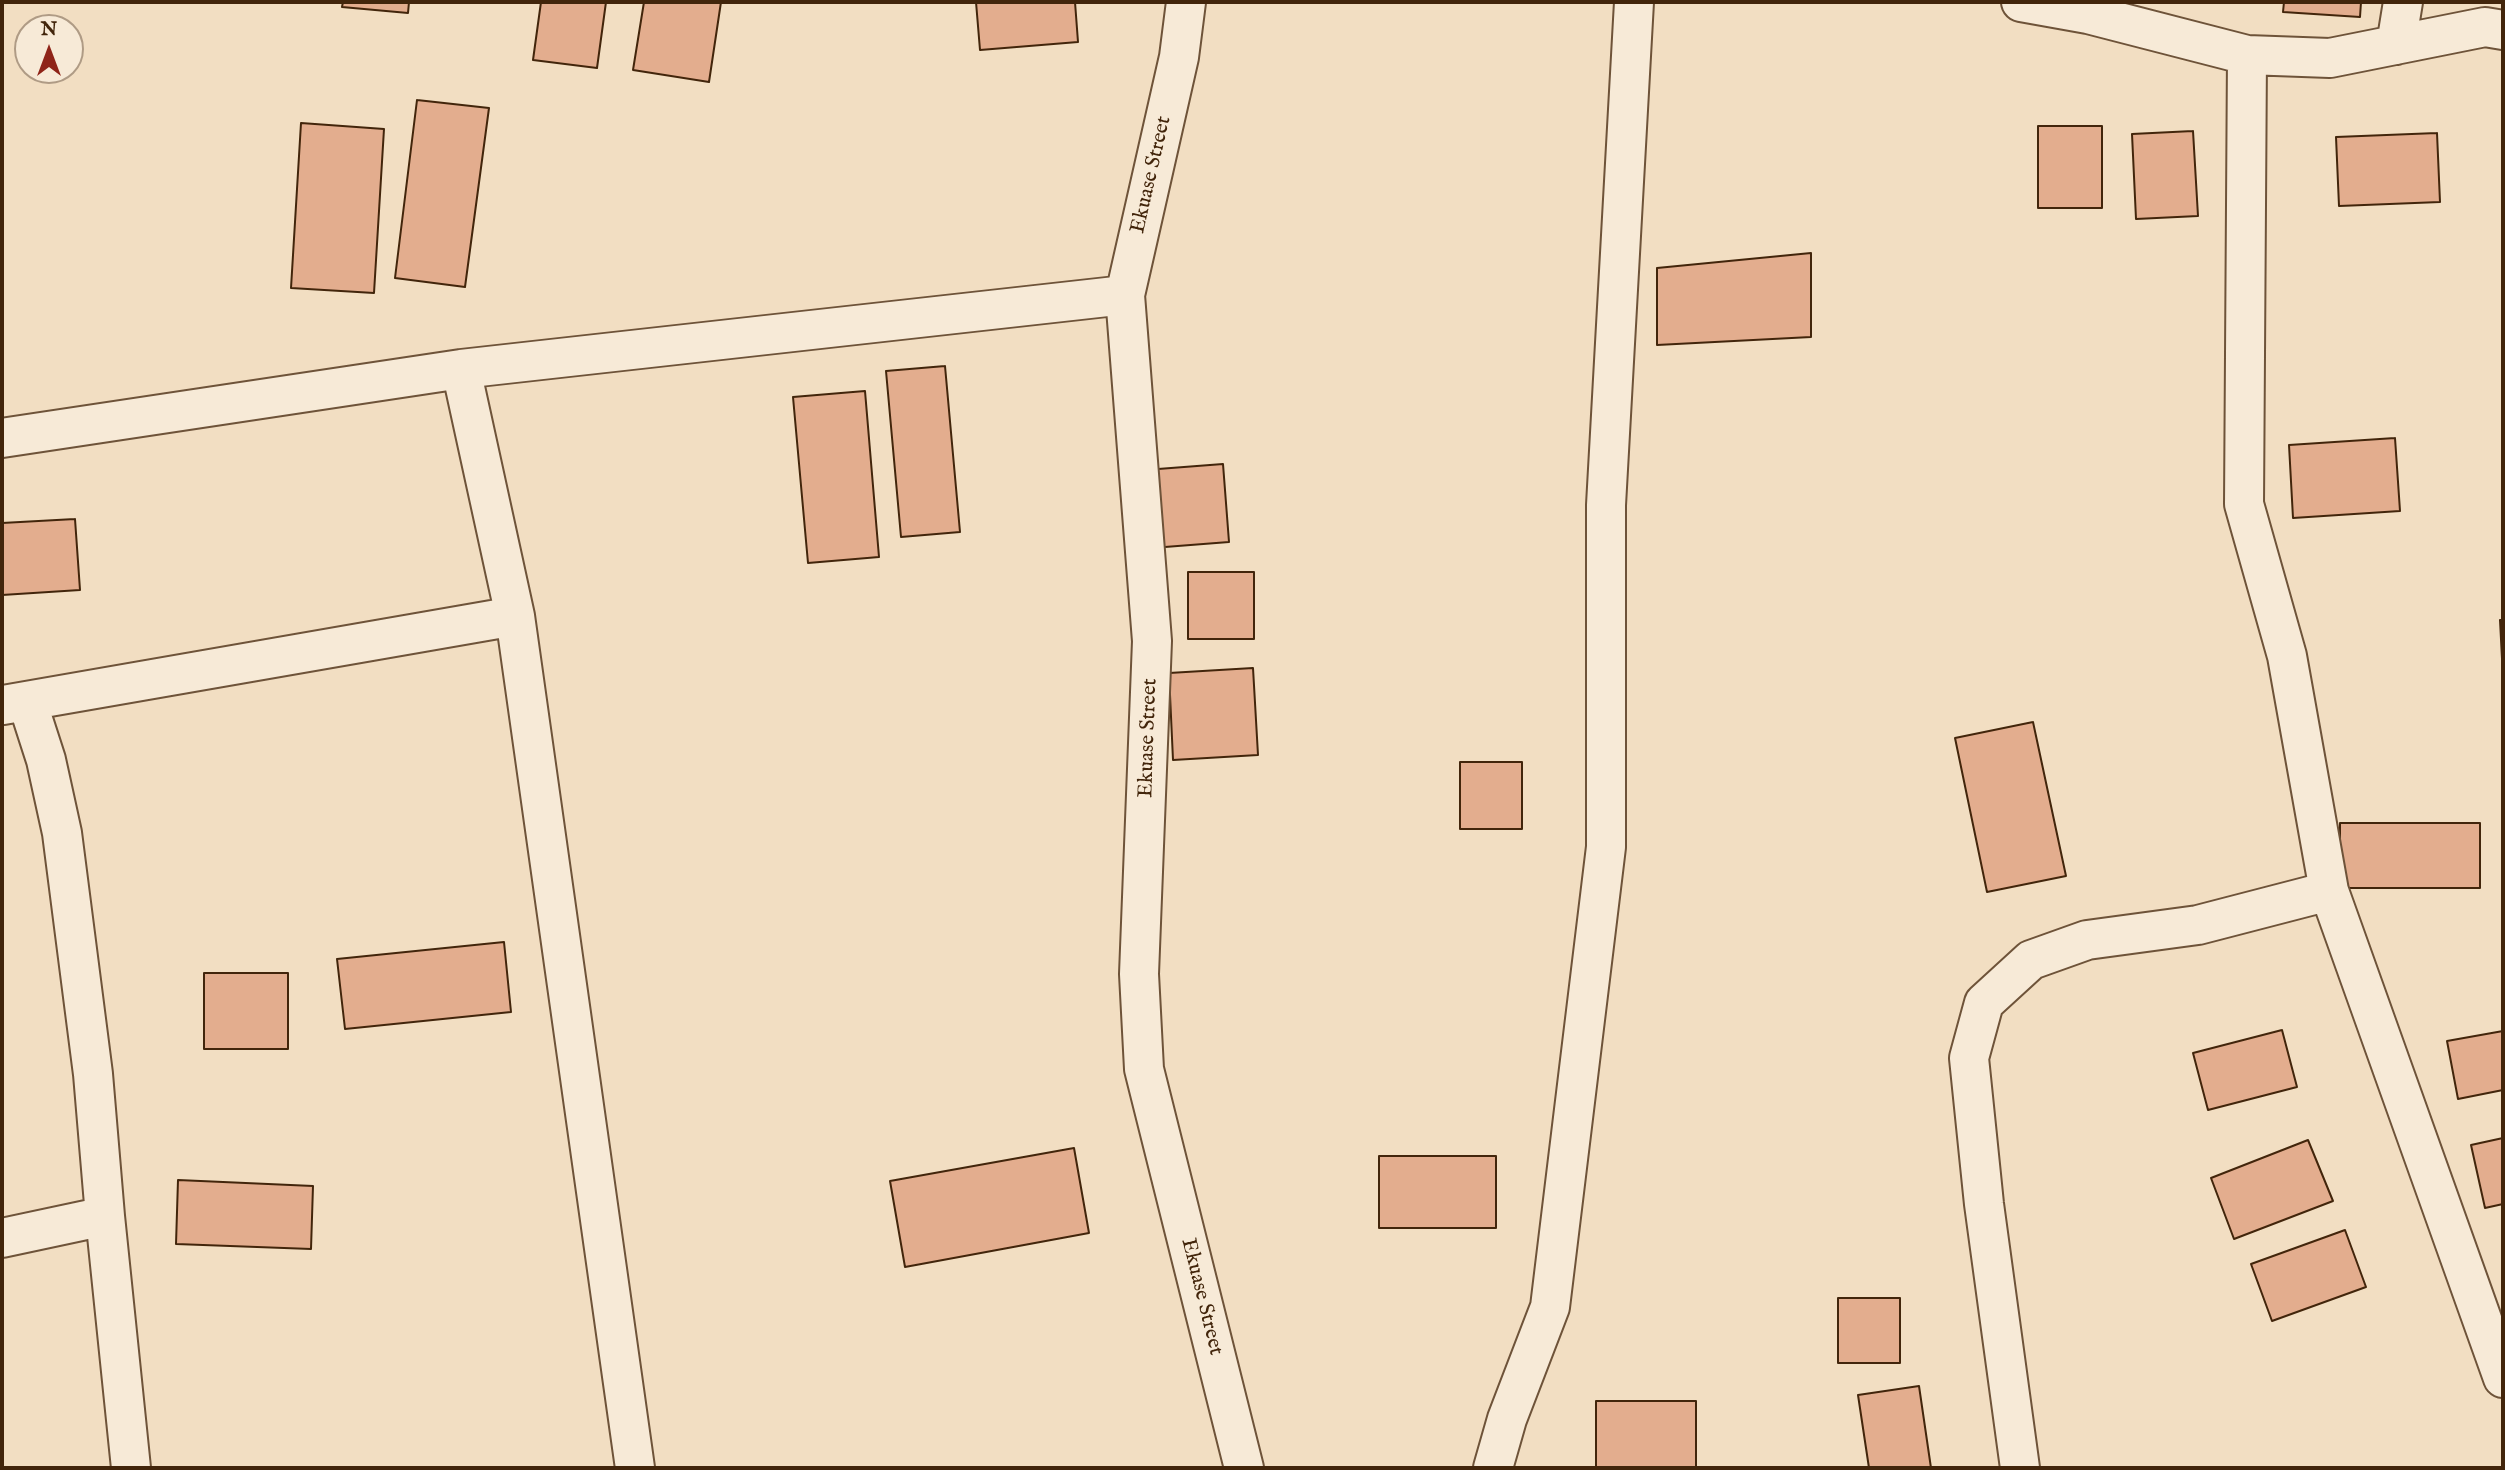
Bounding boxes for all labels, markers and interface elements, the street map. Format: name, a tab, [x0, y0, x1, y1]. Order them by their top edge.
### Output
north arrow	[14, 14, 84, 84]
text: N	[41, 18, 57, 42]
street label: Ekuase Street	[1126, 114, 1178, 236]
street label: Ekuase Street	[1134, 678, 1164, 798]
street label: Ekuase Street	[1174, 1236, 1228, 1358]

